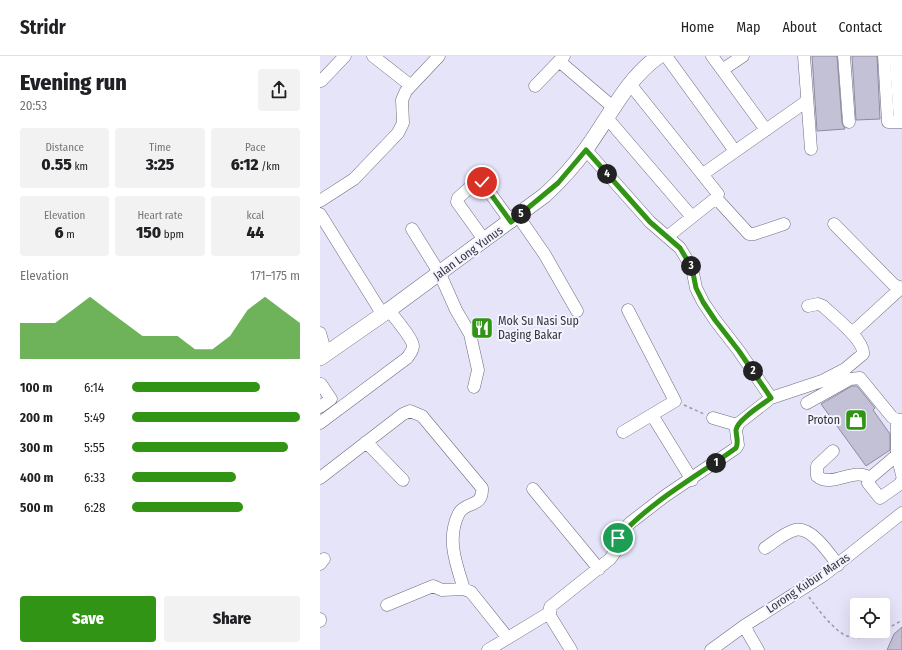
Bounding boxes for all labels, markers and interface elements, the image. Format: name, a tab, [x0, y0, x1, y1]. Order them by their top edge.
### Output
text: Stridr	[20, 16, 66, 39]
text: Home	[681, 19, 714, 36]
text: Map	[736, 19, 760, 36]
text: About	[782, 19, 817, 36]
text: Contact	[839, 19, 882, 36]
text: Evening run	[20, 69, 127, 96]
button: share	[258, 69, 300, 111]
text: 20:53	[20, 98, 47, 113]
text: Distance	[45, 141, 84, 154]
text: Time	[149, 141, 171, 154]
text: Pace	[245, 141, 266, 154]
text: 0.55	[41, 154, 72, 175]
text: 3:25	[146, 154, 174, 175]
text: 6:12	[231, 154, 259, 175]
text: km	[72, 160, 88, 173]
text: /km	[259, 160, 280, 173]
pin: 4	[597, 164, 617, 184]
pin	[465, 165, 499, 199]
text: 4	[604, 167, 610, 180]
icon: check	[471, 171, 493, 193]
pin: 5	[511, 204, 531, 224]
text: 5	[518, 207, 524, 220]
text: Elevation	[44, 209, 85, 222]
text: Heart rate	[137, 209, 183, 222]
text: kcal	[246, 209, 264, 222]
text: 6	[55, 222, 64, 243]
text: 150	[136, 222, 161, 243]
text: 44	[246, 222, 264, 243]
street label: Jalan Long Yunus	[430, 223, 506, 283]
text: m	[64, 228, 75, 241]
text: bpm	[161, 228, 184, 241]
pin: 3	[681, 256, 701, 276]
text: 3	[688, 259, 694, 272]
text: Elevation	[20, 268, 69, 283]
text: 171–175 m	[250, 268, 300, 283]
place label: Mok Su Nasi Sup Daging Bakar	[498, 314, 579, 342]
restaurant icon: Mok Su Nasi Sup Daging Bakar	[469, 315, 495, 341]
pin: 2	[743, 361, 763, 381]
text: 2	[750, 364, 756, 377]
text: 100 m	[20, 380, 52, 395]
text: 6:14	[84, 380, 104, 395]
shop icon: Proton	[843, 407, 869, 433]
text: 200 m	[20, 410, 53, 425]
text: 5:49	[84, 410, 105, 425]
place label: Proton	[807, 413, 840, 427]
text: 300 m	[20, 440, 53, 455]
text: 5:55	[84, 440, 105, 455]
pin: 1	[706, 453, 726, 473]
text: 1	[714, 456, 718, 469]
text: 400 m	[20, 470, 54, 485]
text: 6:33	[84, 470, 105, 485]
text: 500 m	[20, 500, 53, 515]
text: 6:28	[84, 500, 105, 515]
pin	[601, 521, 635, 555]
icon: arrive	[607, 527, 629, 549]
street label: Lorong Kubur Maras	[764, 550, 852, 616]
button: Save	[20, 596, 156, 642]
button: Share	[164, 596, 300, 642]
map controls	[850, 598, 890, 638]
button: locate	[850, 598, 890, 638]

